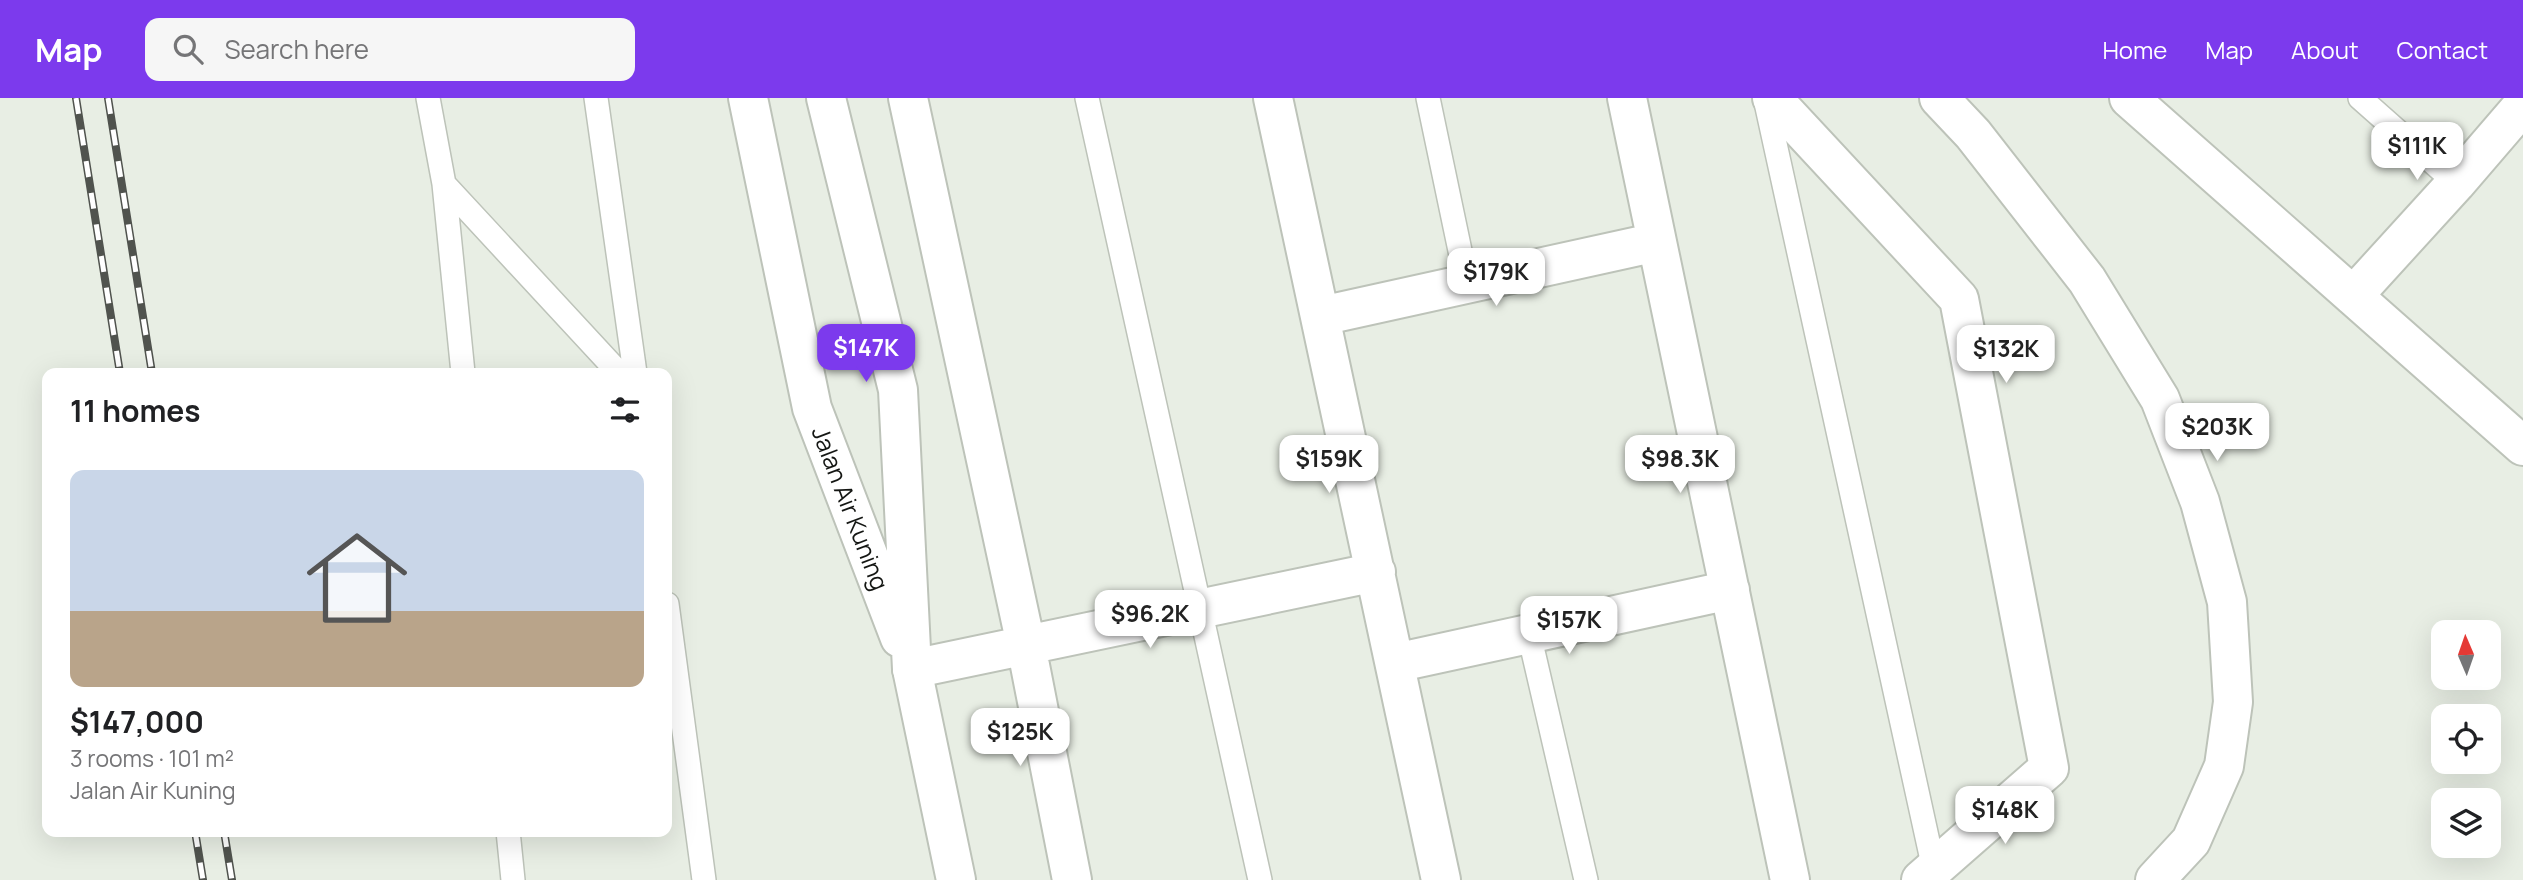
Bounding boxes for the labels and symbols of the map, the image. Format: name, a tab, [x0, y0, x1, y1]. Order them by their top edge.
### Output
pin: $111K	[2368, 122, 2466, 182]
pin: $179K	[1447, 248, 1545, 308]
pin: $147K	[817, 324, 915, 384]
pin: $132K	[1957, 326, 2055, 385]
pin: $203K	[2168, 404, 2266, 463]
street label: Jalan Air Kuning	[805, 421, 897, 595]
pin: $159K	[1280, 436, 1378, 495]
pin: $98.3K	[1623, 436, 1737, 495]
pin: $96.2K	[1093, 590, 1207, 650]
pin: $157K	[1520, 596, 1618, 656]
north arrow	[2431, 620, 2501, 690]
pin: $125K	[971, 708, 1069, 768]
pin: $148K	[1956, 786, 2054, 846]

